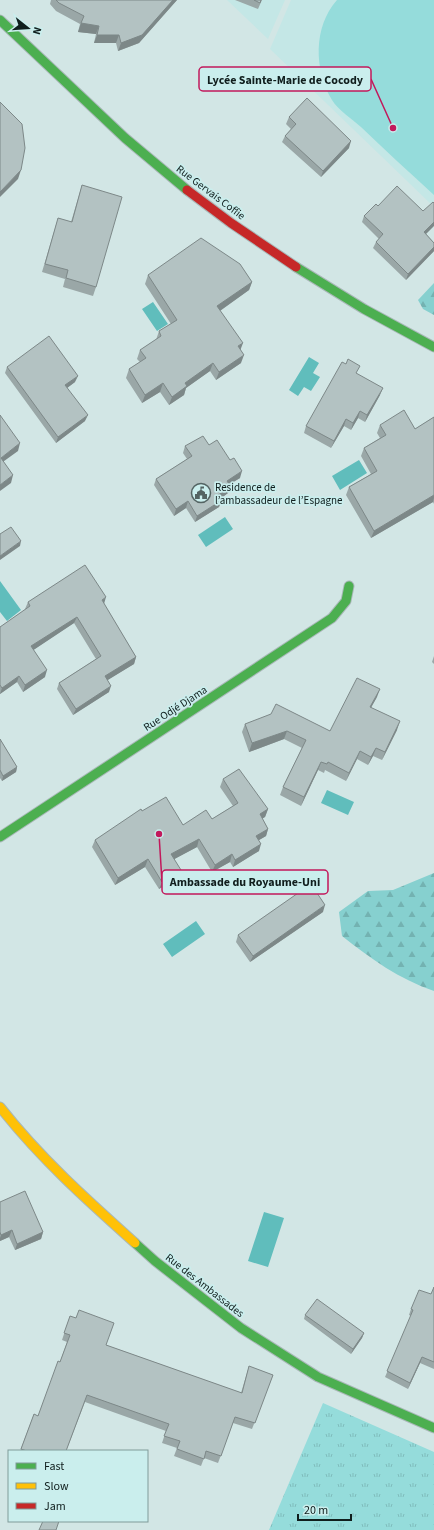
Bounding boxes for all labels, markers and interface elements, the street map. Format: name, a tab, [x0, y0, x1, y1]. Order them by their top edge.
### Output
north arrow	[8, 8, 48, 48]
text: N	[29, 25, 45, 36]
callout: Lycée Sainte-Marie de Cocody	[199, 67, 371, 91]
text: Lycée Sainte-Marie de Cocody	[207, 72, 364, 89]
street label: Rue Gervais Coffie	[173, 161, 249, 224]
place label: Residence de l’ambassadeur de l’Espagne	[215, 480, 343, 508]
public building icon: Residence de l’ambassadeur de l’Espagne	[190, 482, 212, 504]
street label: Rue Odjé Djama	[140, 682, 210, 735]
callout: Ambassade du Royaume-Uni	[162, 870, 328, 894]
text: Ambassade du Royaume-Uni	[169, 874, 320, 891]
street label: Rue des Ambassades	[162, 1250, 247, 1321]
legend	[8, 1450, 148, 1522]
text: Fast	[44, 1458, 64, 1475]
text: Slow	[44, 1478, 69, 1495]
scale bar	[298, 1496, 351, 1522]
text: Jam	[44, 1498, 66, 1515]
text: 20 m	[304, 1502, 328, 1519]

